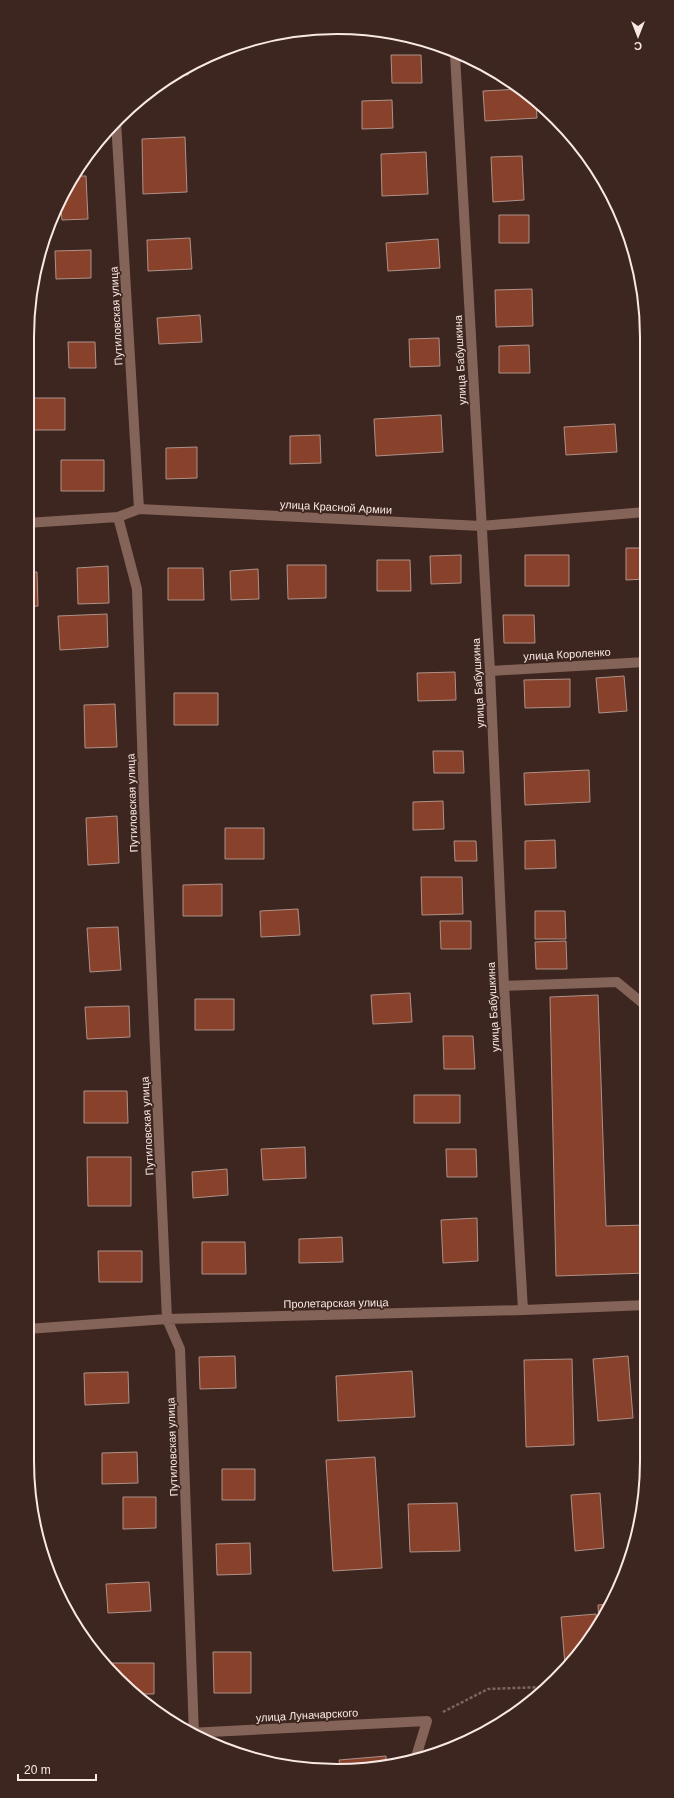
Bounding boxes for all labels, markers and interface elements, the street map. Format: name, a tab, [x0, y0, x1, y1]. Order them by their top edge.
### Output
north arrow	[618, 16, 658, 56]
text: С	[634, 40, 642, 52]
street label: Путиловская улица	[107, 265, 125, 366]
street label: улица Бабушкина	[452, 314, 468, 405]
street label: улица Красной Армии	[280, 498, 392, 516]
street label: улица Бабушкина	[470, 637, 486, 728]
street label: улица Короленко	[523, 646, 611, 662]
street label: Путиловская улица	[124, 752, 140, 853]
street label: улица Бабушкина	[485, 961, 501, 1052]
street label: Путиловская улица	[138, 1075, 156, 1176]
street label: Пролетарская улица	[283, 1296, 390, 1310]
street label: Путиловская улица	[164, 1396, 180, 1497]
street label: улица Луначарского	[256, 1706, 358, 1724]
scale bar	[18, 1756, 96, 1782]
text: 20 m	[24, 1763, 51, 1777]

